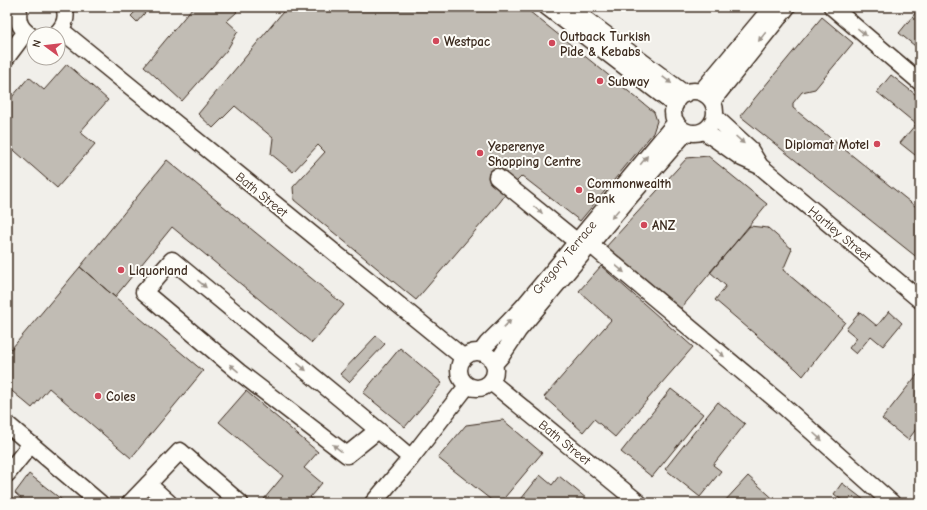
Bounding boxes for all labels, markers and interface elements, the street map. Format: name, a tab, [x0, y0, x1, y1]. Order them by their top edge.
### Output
north arrow	[26, 26, 66, 66]
one-way arrow	[856, 28, 867, 37]
place label: Outback Turkish Pide & Kebabs	[560, 29, 651, 59]
one-way arrow	[758, 32, 767, 43]
place label: Westpac	[444, 34, 490, 49]
marker: Westpac	[431, 36, 441, 46]
text: N	[30, 38, 44, 49]
marker: Outback Turkish Pide & Kebabs	[547, 38, 557, 48]
place label: Subway	[608, 74, 649, 89]
marker: Subway	[595, 76, 605, 86]
one-way arrow	[662, 76, 673, 85]
one-way arrow	[735, 135, 745, 144]
place label: Diplomat Motel	[785, 137, 869, 152]
place label: Yeperenye Shopping Centre	[488, 139, 582, 169]
marker: Diplomat Motel	[872, 139, 882, 149]
marker: Yeperenye Shopping Centre	[475, 148, 485, 158]
one-way arrow	[640, 154, 649, 165]
street label: Bath Street	[233, 169, 292, 221]
place label: Commonwealth Bank	[587, 176, 671, 206]
marker: Commonwealth Bank	[574, 185, 584, 195]
street label: Hartley Street	[805, 203, 875, 265]
one-way arrow	[532, 206, 543, 215]
one-way arrow	[611, 209, 620, 219]
street label: Gregory Terrace	[529, 217, 600, 297]
place label: ANZ	[652, 218, 676, 233]
marker: ANZ	[639, 220, 649, 230]
place label: Liquorland	[129, 263, 188, 278]
marker: Liquorland	[116, 265, 126, 275]
one-way arrow	[614, 265, 625, 274]
one-way arrow	[197, 280, 208, 289]
one-way arrow	[502, 319, 512, 329]
one-way arrow	[714, 348, 725, 357]
one-way arrow	[229, 363, 239, 372]
one-way arrow	[297, 363, 308, 372]
place label: Coles	[106, 389, 136, 404]
marker: Coles	[93, 391, 103, 401]
street label: Bath Street	[536, 417, 595, 469]
one-way arrow	[813, 432, 823, 442]
one-way arrow	[331, 443, 342, 452]

